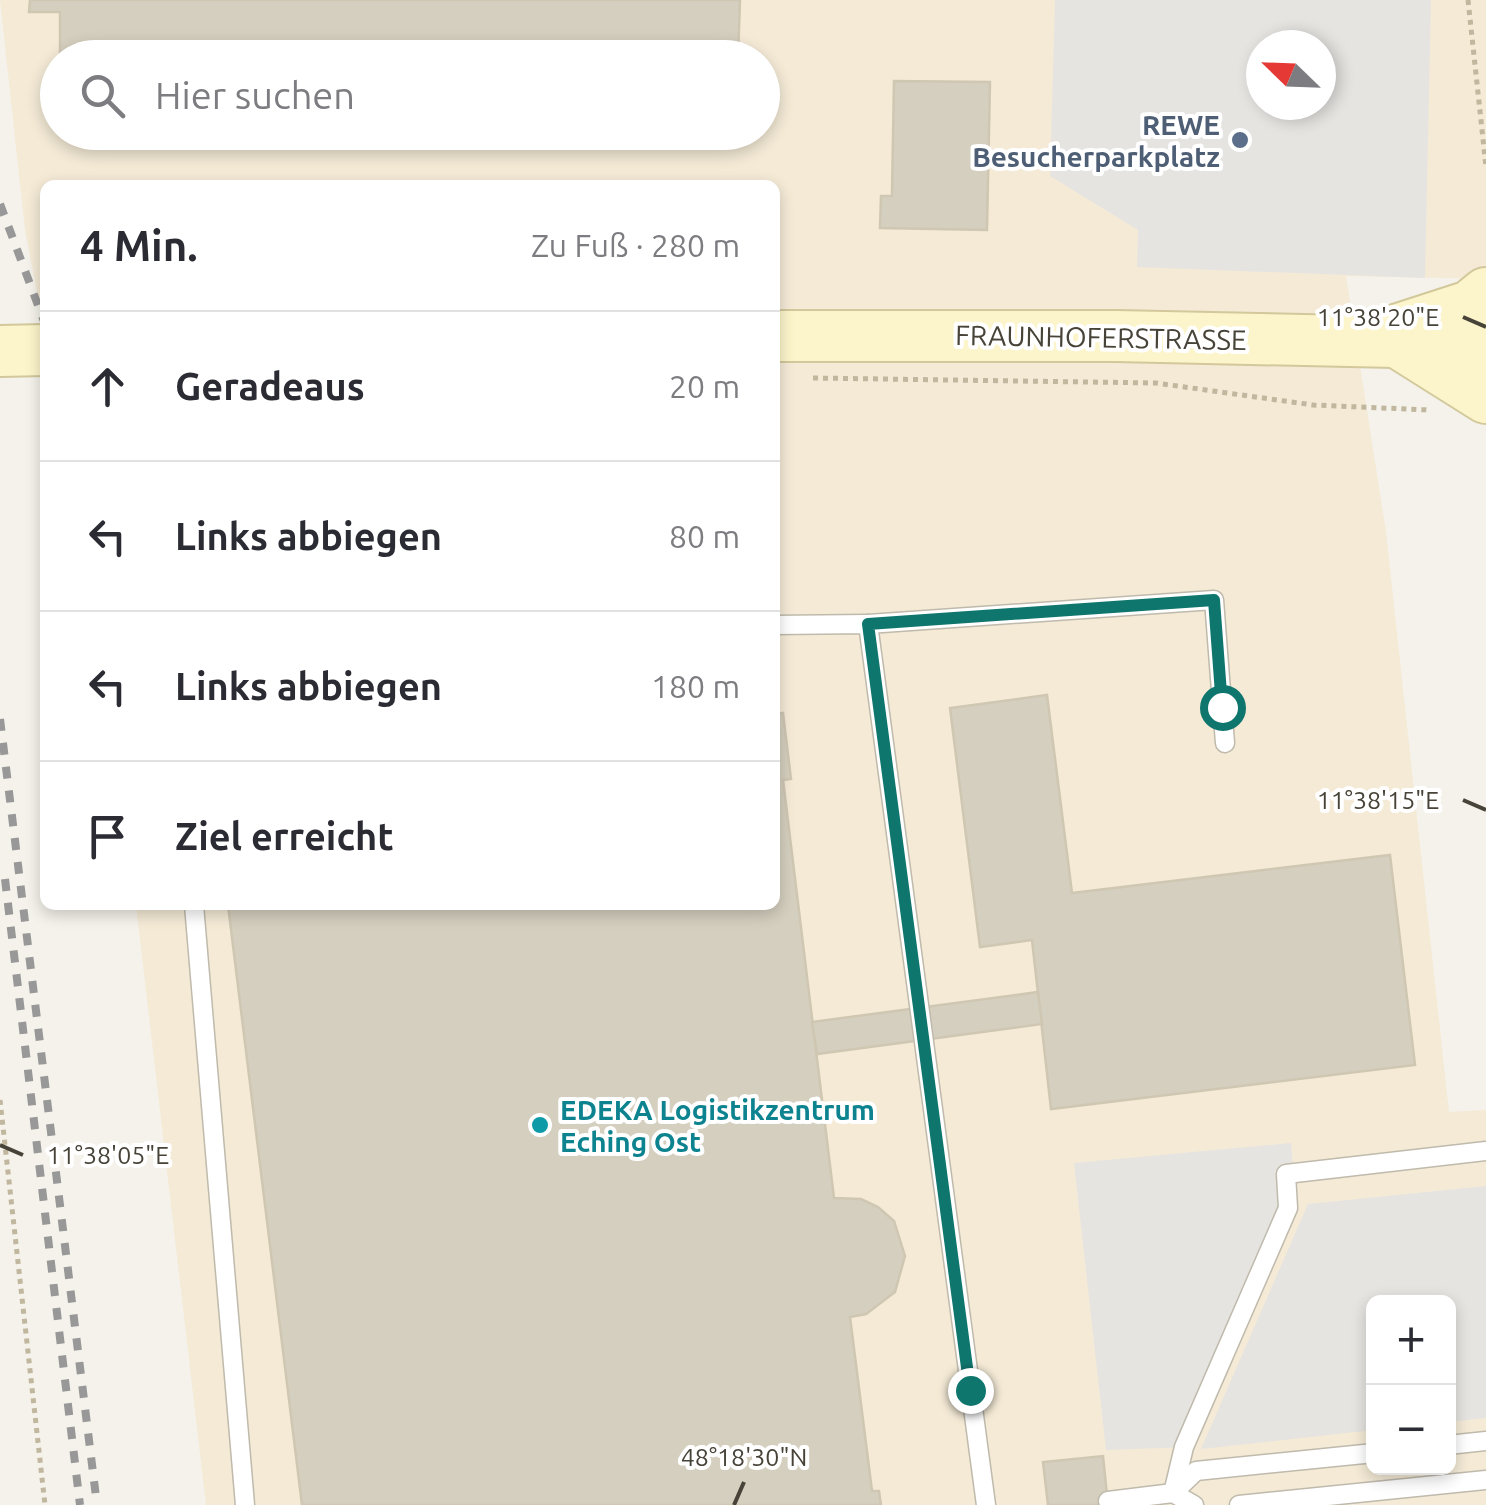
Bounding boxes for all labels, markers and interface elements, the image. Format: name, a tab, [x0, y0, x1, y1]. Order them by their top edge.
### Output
north arrow	[1246, 30, 1336, 120]
search box	[40, 40, 780, 150]
icon: search	[75, 68, 130, 123]
text: Hier suchen	[155, 74, 355, 116]
place label: REWE Besucherparkplatz	[972, 109, 1220, 172]
marker: REWE Besucherparkplatz	[1229, 129, 1251, 151]
text: 4 Min.	[80, 222, 198, 269]
text: Zu Fuß · 280 m	[531, 227, 740, 263]
text: 11°38'20"E	[1317, 303, 1439, 331]
street label: FRAUNHOFERSTRASSE	[955, 319, 1247, 355]
icon: ahead	[80, 359, 135, 414]
text: Geradeaus	[175, 365, 365, 407]
text: 20 m	[669, 368, 740, 404]
icon: left	[80, 509, 135, 564]
text: Links abbiegen	[175, 515, 442, 557]
text: 80 m	[669, 518, 740, 554]
icon: left	[80, 659, 135, 714]
text: Links abbiegen	[175, 665, 442, 707]
text: 180 m	[651, 668, 740, 704]
route start	[1200, 685, 1246, 731]
text: 11°38'15"E	[1317, 786, 1439, 814]
icon: arrive	[80, 809, 135, 864]
text: Ziel erreicht	[175, 815, 394, 857]
place label: EDEKA Logistikzentrum Eching Ost	[560, 1094, 875, 1157]
marker: EDEKA Logistikzentrum Eching Ost	[529, 1114, 551, 1136]
text: 11°38'05"E	[47, 1141, 169, 1169]
map controls	[1366, 1295, 1456, 1475]
button: +	[1366, 1295, 1456, 1385]
route end	[948, 1368, 994, 1414]
button: −	[1366, 1385, 1456, 1475]
text: 48°18'30"N	[681, 1443, 807, 1471]

